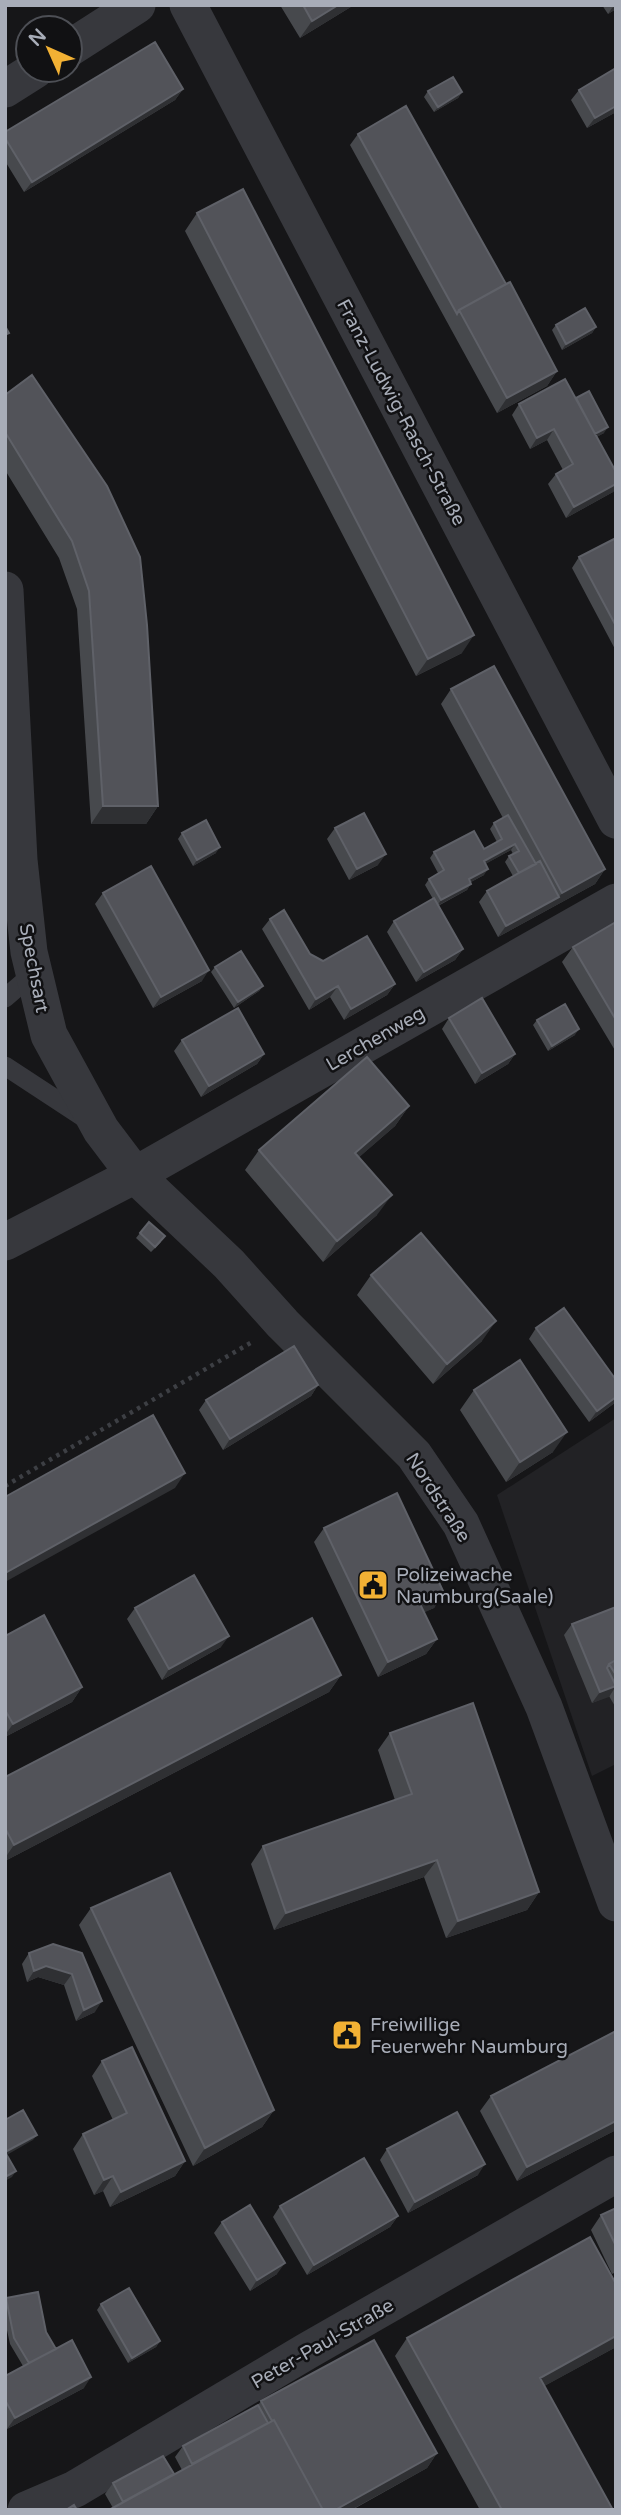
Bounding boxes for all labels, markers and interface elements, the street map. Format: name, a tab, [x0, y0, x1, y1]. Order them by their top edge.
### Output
north arrow	[14, 14, 84, 84]
text: N	[25, 25, 51, 51]
street label: Franz-Ludwig-Rasch-Straße	[332, 296, 470, 529]
street label: Spechsart	[15, 922, 53, 1015]
street label: Lerchenweg	[322, 1002, 429, 1076]
street label: Nordstraße	[401, 1449, 475, 1546]
place label: Polizeiwache Naumburg(Saale)	[396, 1564, 553, 1608]
public building icon: Polizeiwache Naumburg(Saale)	[356, 1568, 390, 1602]
place label: Freiwillige Feuerwehr Naumburg	[370, 2014, 568, 2058]
public building icon: Freiwillige Feuerwehr Naumburg	[330, 2018, 364, 2052]
street label: Peter-Paul-Straße	[248, 2294, 397, 2393]

